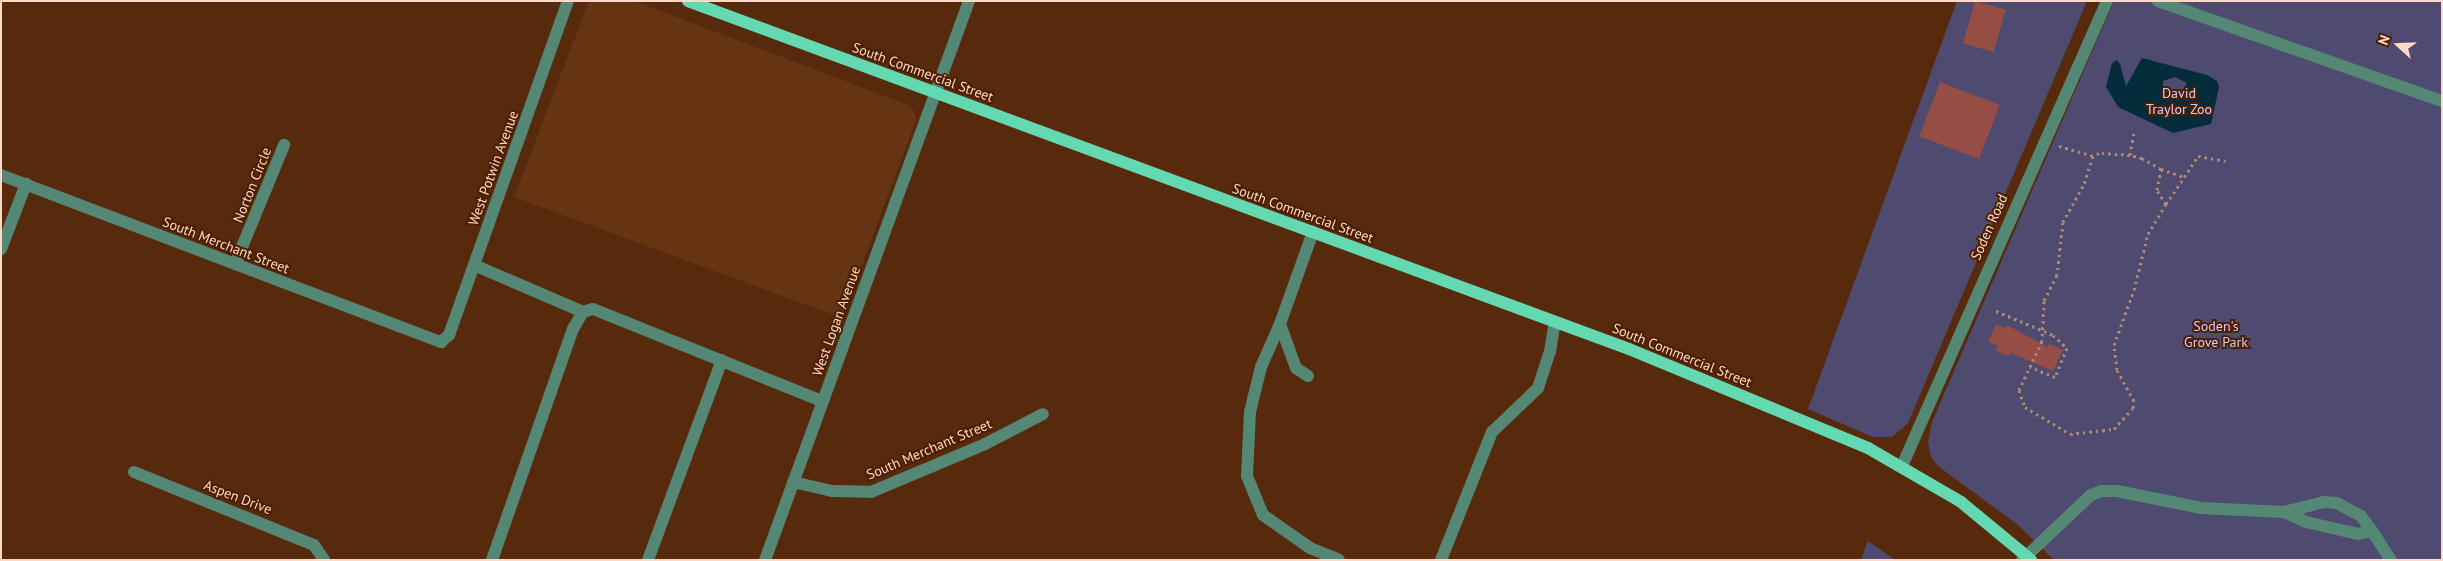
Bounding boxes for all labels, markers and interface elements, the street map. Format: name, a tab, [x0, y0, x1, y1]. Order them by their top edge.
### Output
north arrow	[2373, 20, 2423, 70]
text: N	[2374, 32, 2394, 47]
street label: South Commercial Street	[850, 39, 996, 105]
park label: David Traylor Zoo	[2146, 85, 2212, 118]
street label: West Potwin Avenue	[464, 108, 522, 228]
street label: Norton Circle	[229, 145, 275, 225]
street label: South Commercial Street	[1230, 180, 1376, 246]
street label: Soden Road	[1967, 191, 2011, 263]
street label: South Merchant Street	[160, 213, 292, 277]
street label: West Logan Avenue	[808, 264, 864, 378]
park label: Soden's Grove Park	[2184, 318, 2248, 351]
street label: South Commercial Street	[1610, 319, 1754, 391]
street label: South Merchant Street	[864, 415, 994, 483]
street label: Aspen Drive	[202, 476, 274, 518]

